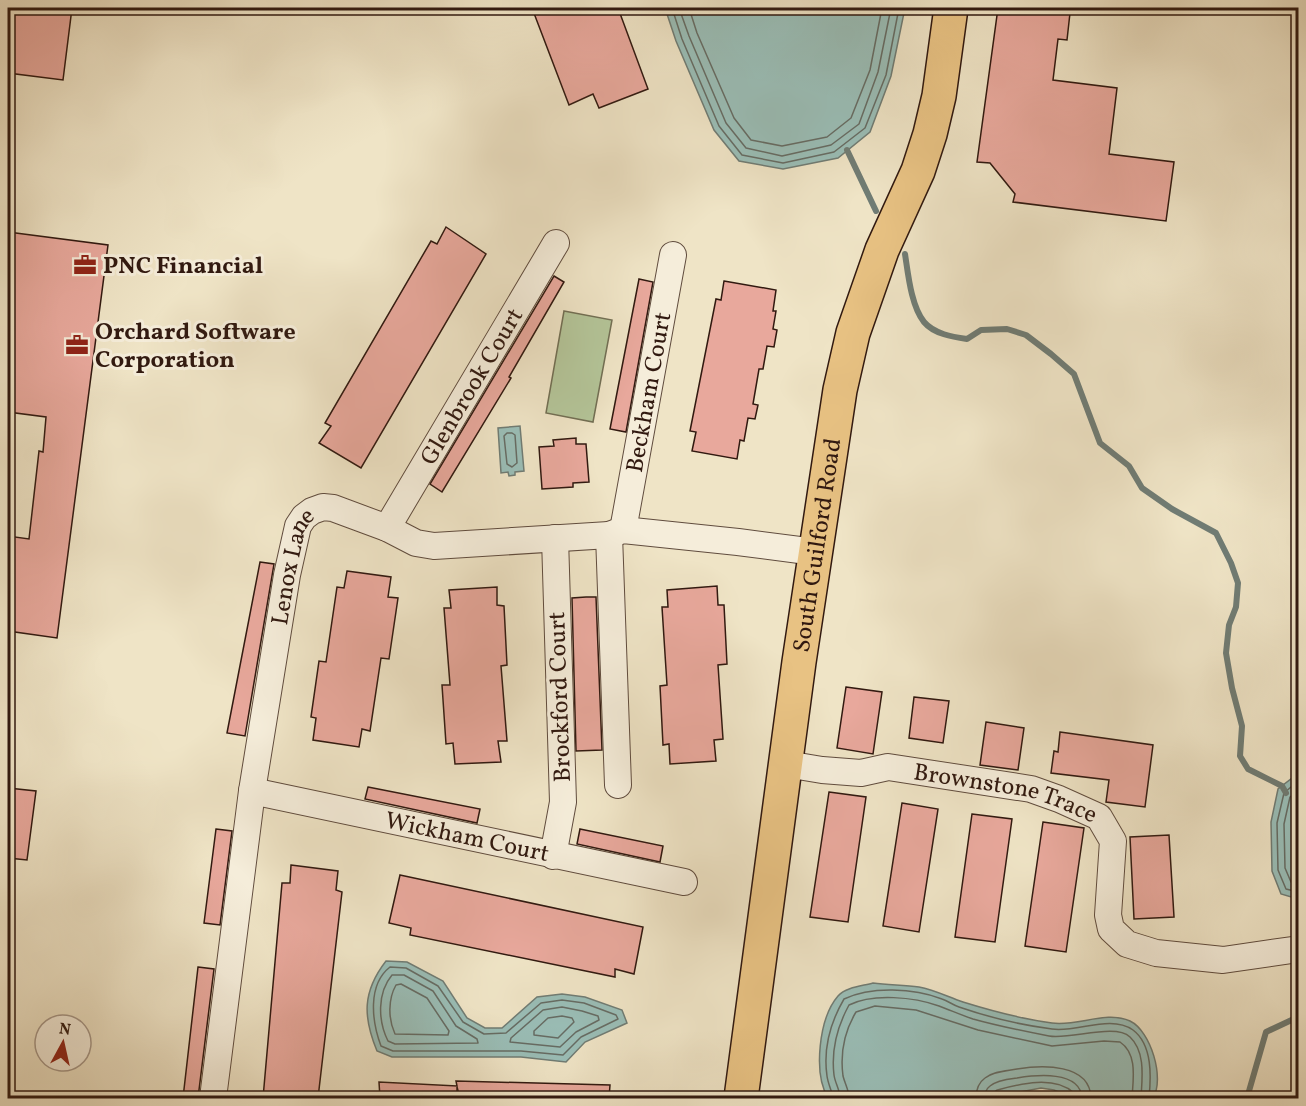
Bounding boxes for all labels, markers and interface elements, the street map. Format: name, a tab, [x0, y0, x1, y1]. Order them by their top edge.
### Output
place label: PNC Financial	[103, 250, 263, 284]
office icon: PNC Financial	[72, 252, 98, 278]
street label: Glenbrook Court	[413, 302, 533, 472]
street label: Beckham Court	[619, 310, 681, 476]
place label: Orchard Software Corporation	[95, 316, 296, 378]
office icon: Orchard Software Corporation	[64, 332, 90, 358]
street label: South Guilford Road	[786, 436, 852, 655]
street label: Lenox Lane	[264, 500, 322, 628]
street label: Brockford Court	[541, 611, 581, 783]
street label: Brownstone Trace	[911, 756, 1102, 833]
street label: Wickham Court	[382, 804, 552, 872]
north arrow	[33, 1013, 93, 1073]
text: N	[58, 1018, 72, 1042]

